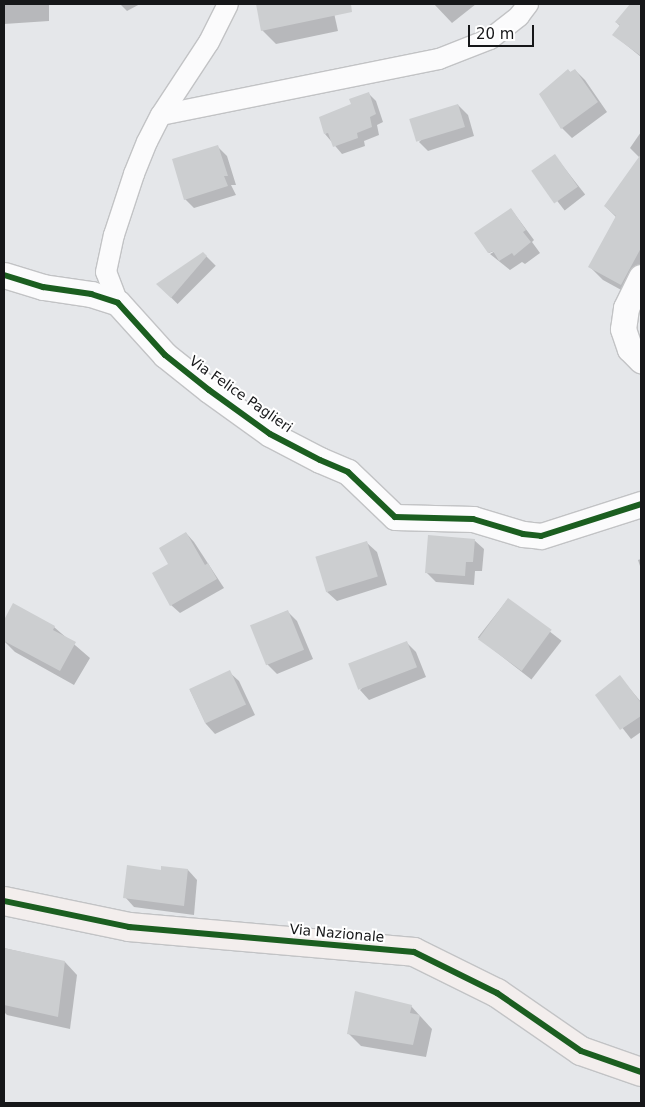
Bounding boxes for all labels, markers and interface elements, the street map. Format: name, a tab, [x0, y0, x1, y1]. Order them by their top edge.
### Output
scale bar	[470, 15, 536, 47]
text: 20 m	[476, 25, 514, 43]
street label: Via Felice Paglieri	[186, 352, 296, 436]
street label: Via Nazionale	[289, 920, 385, 946]

